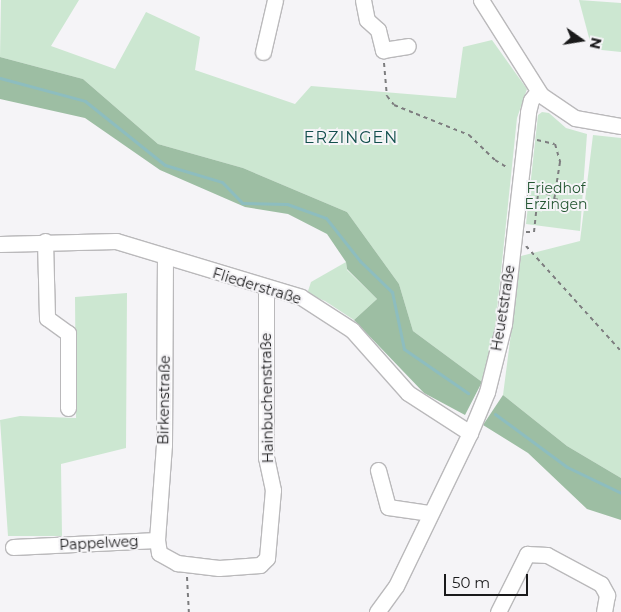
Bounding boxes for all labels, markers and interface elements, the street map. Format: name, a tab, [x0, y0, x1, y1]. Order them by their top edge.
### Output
north arrow	[556, 15, 606, 65]
text: N	[586, 36, 606, 51]
district label: ERZINGEN	[303, 128, 399, 148]
park label: Friedhof Erzingen	[525, 180, 587, 212]
street label: Heuetstraße	[488, 264, 518, 352]
street label: Fliederstraße	[211, 265, 303, 307]
street label: Hainbuchenstraße	[257, 333, 277, 463]
street label: Birkenstraße	[155, 355, 173, 445]
street label: Pappelweg	[59, 533, 139, 553]
scale bar	[446, 564, 530, 596]
text: 50 m	[452, 573, 490, 592]

